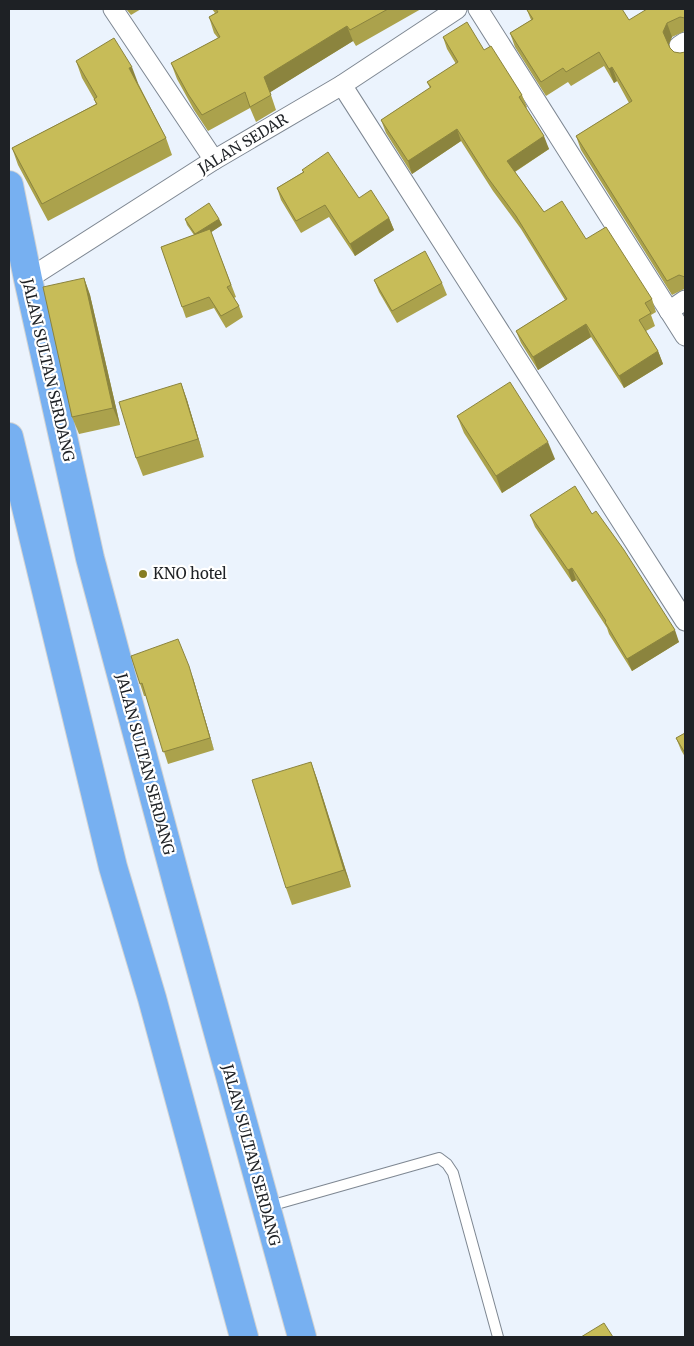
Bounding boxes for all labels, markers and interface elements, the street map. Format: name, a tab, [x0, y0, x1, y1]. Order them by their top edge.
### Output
street label: JALAN SEDAR	[194, 109, 292, 178]
street label: JALAN SULTAN SERDANG	[18, 276, 79, 463]
place label: KNO hotel	[153, 564, 227, 583]
marker: KNO hotel	[137, 568, 149, 580]
street label: JALAN SULTAN SERDANG	[112, 670, 179, 857]
street label: JALAN SULTAN SERDANG	[218, 1061, 285, 1248]

